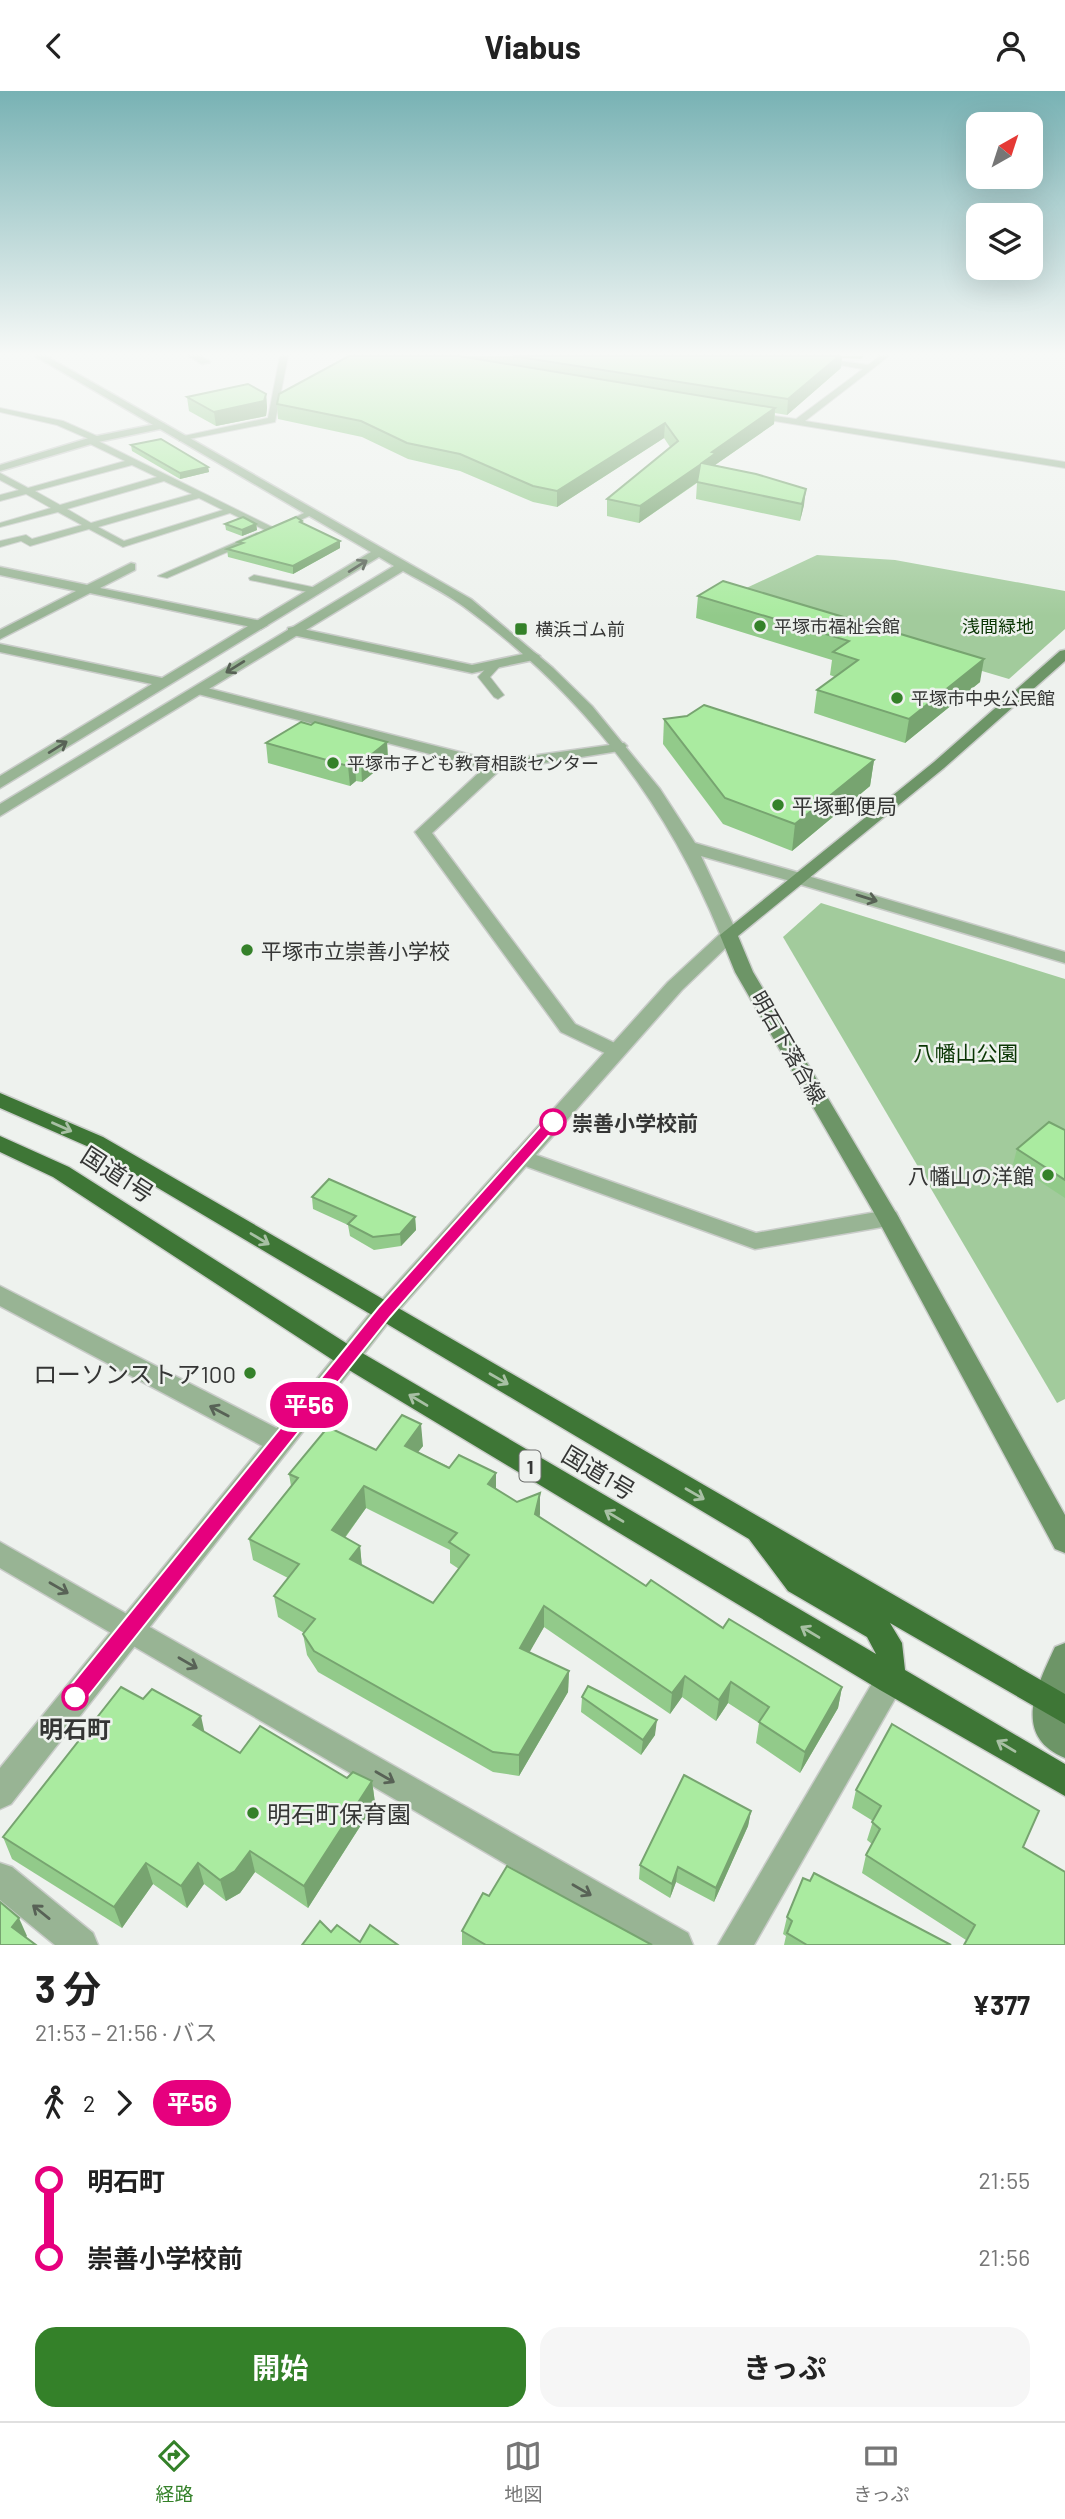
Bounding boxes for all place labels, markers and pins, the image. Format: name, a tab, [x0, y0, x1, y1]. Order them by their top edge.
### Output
place label: 平塚市福祉会館	[774, 615, 900, 637]
place label: 横浜ゴム前	[535, 618, 625, 640]
marker: 平塚市福祉会館	[752, 618, 768, 634]
marker: 横浜ゴム前	[513, 621, 529, 637]
place label: 平塚市中央公民館	[911, 687, 1055, 709]
marker: 平塚市中央公民館	[889, 690, 905, 706]
place label: 平塚市子ども教育相談センター	[347, 752, 599, 774]
marker: 平塚市子ども教育相談センター	[325, 755, 341, 771]
place label: 平塚郵便局	[792, 793, 897, 818]
marker: 平塚郵便局	[770, 797, 786, 813]
place label: 平塚市立崇善小学校	[261, 938, 450, 963]
marker: 平塚市立崇善小学校	[239, 942, 255, 958]
marker: 崇善小学校前	[540, 1109, 566, 1135]
place label: 崇善小学校前	[572, 1110, 698, 1135]
place label: 八幡山の洋館	[908, 1163, 1034, 1188]
marker: 八幡山の洋館	[1040, 1167, 1056, 1183]
place label: ローソンストア100	[33, 1359, 236, 1388]
marker: ローソンストア100	[242, 1365, 258, 1381]
marker: 明石町	[62, 1684, 88, 1710]
place label: 明石町	[39, 1714, 111, 1743]
place label: 明石町保育園	[267, 1799, 411, 1828]
marker: 明石町保育園	[245, 1805, 261, 1821]

